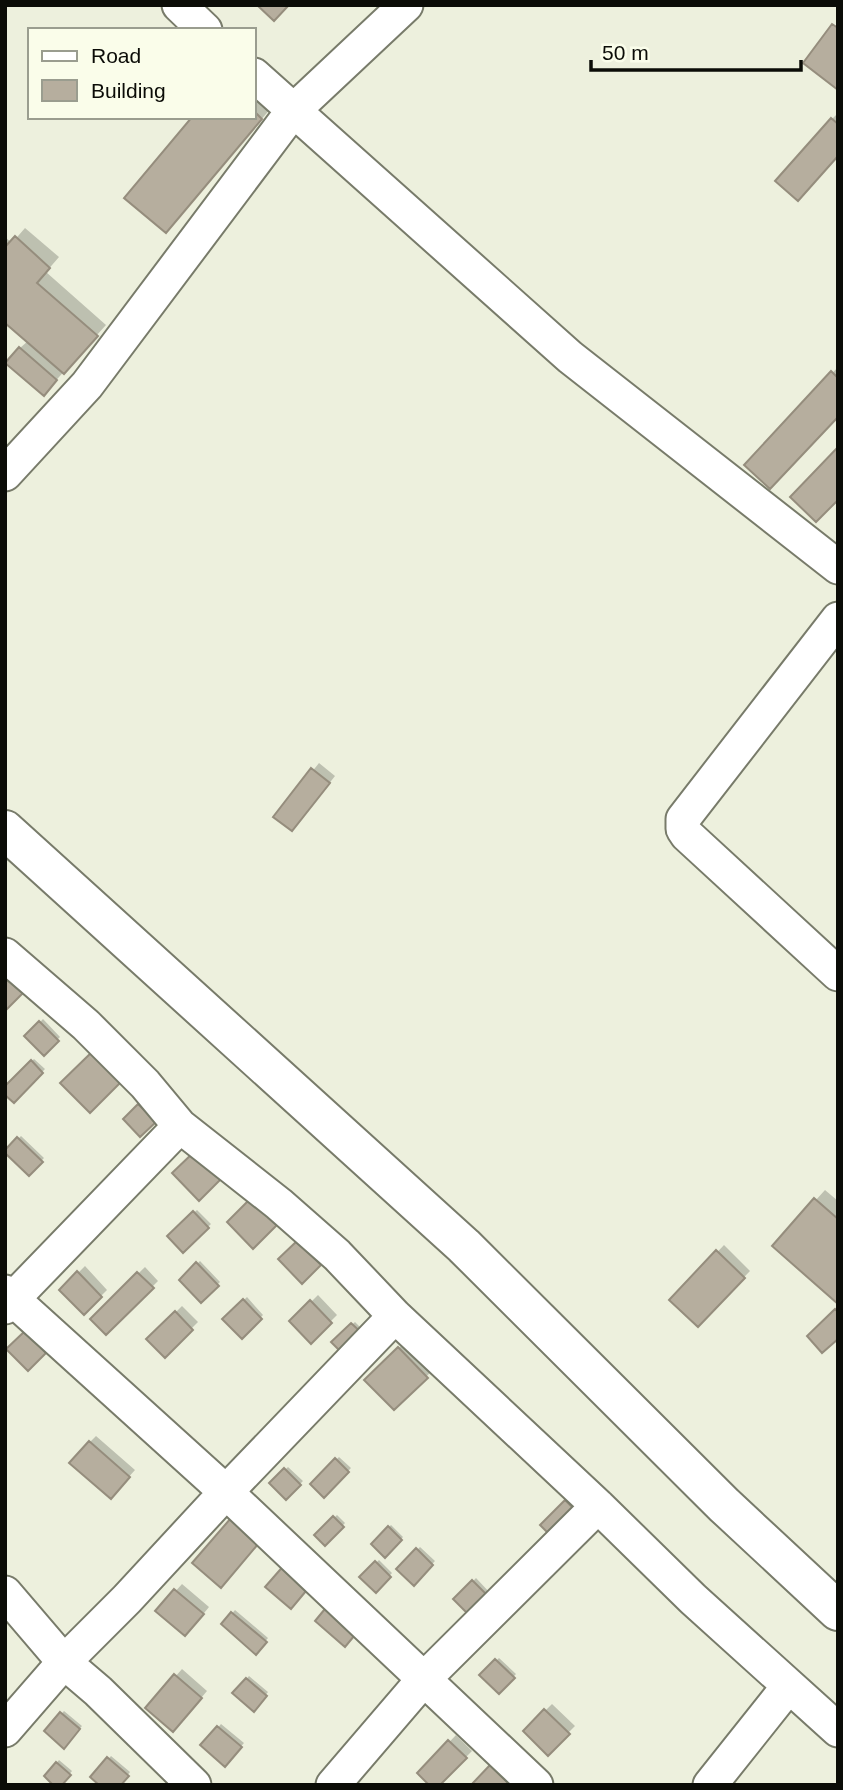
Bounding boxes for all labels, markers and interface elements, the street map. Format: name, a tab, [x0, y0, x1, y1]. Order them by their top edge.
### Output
legend	[28, 28, 256, 119]
scale bar	[591, 28, 801, 72]
text: 50 m	[602, 41, 649, 64]
text: Road	[91, 44, 141, 67]
text: Building	[91, 79, 166, 102]

